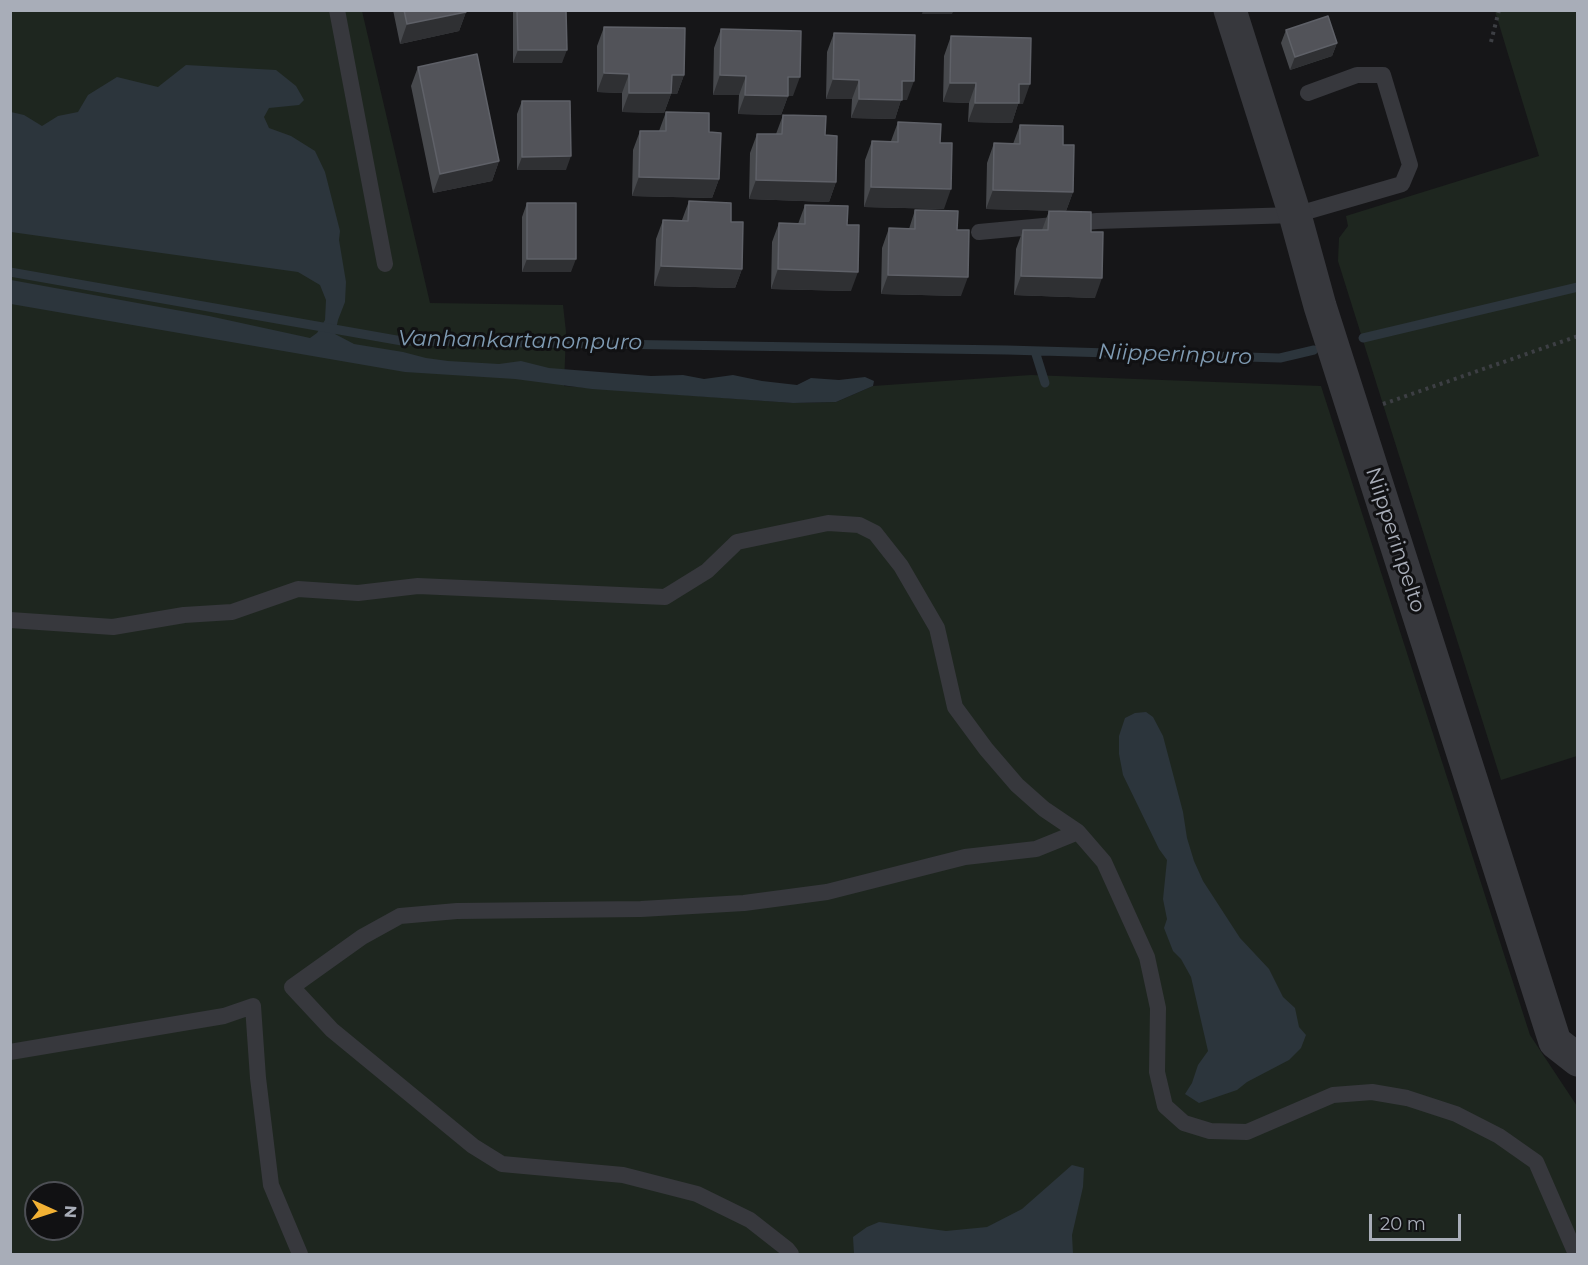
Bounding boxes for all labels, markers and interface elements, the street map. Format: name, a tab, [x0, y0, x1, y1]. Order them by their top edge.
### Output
water label: Vanhankartanonpuro	[398, 326, 642, 356]
water label: Niipperinpuro	[1097, 339, 1253, 371]
street label: Niipperinpelto	[1360, 464, 1430, 616]
north arrow	[24, 1181, 84, 1241]
scale bar	[1372, 1202, 1464, 1240]
text: N	[61, 1205, 80, 1219]
text: 20 m	[1380, 1213, 1426, 1235]

